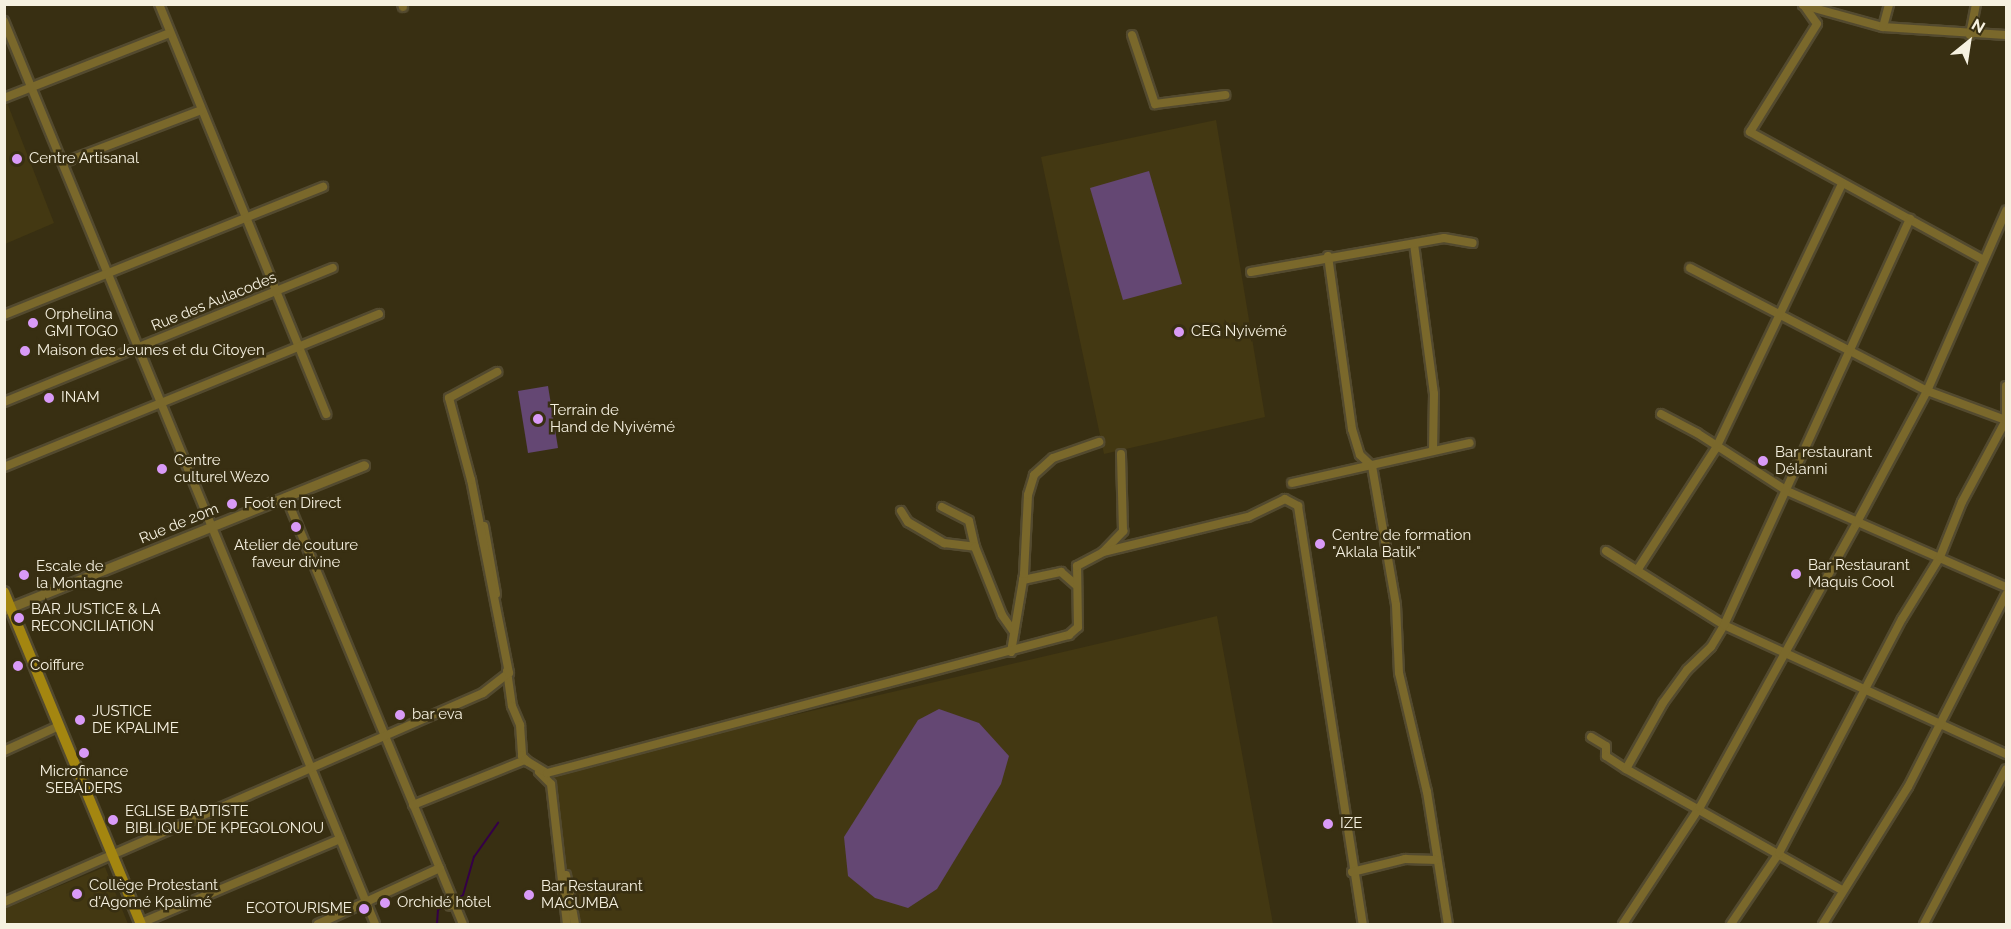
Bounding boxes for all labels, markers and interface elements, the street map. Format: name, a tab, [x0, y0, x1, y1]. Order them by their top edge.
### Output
north arrow	[1939, 12, 1999, 72]
text: N	[1968, 15, 1988, 37]
place label: Centre Artisanal	[29, 150, 140, 168]
marker: Centre Artisanal	[10, 152, 24, 166]
street label: Rue des Aulacodes	[148, 269, 280, 335]
place label: Orphelina GMI TOGO	[45, 305, 118, 340]
marker: Orphelina GMI TOGO	[26, 316, 40, 330]
place label: CEG Nyivémé	[1191, 323, 1287, 341]
marker: CEG Nyivémé	[1172, 325, 1186, 339]
place label: Maison des Jeunes et du Citoyen	[37, 342, 265, 360]
marker: Maison des Jeunes et du Citoyen	[18, 344, 32, 358]
place label: INAM	[61, 389, 100, 407]
marker: INAM	[42, 391, 56, 405]
place label: Terrain de Hand de Nyivémé	[550, 401, 675, 436]
marker: Terrain de Hand de Nyivémé	[531, 412, 545, 426]
place label: Bar restaurant Délanni	[1775, 443, 1873, 478]
place label: Centre culturel Wezo	[174, 451, 270, 486]
marker: Bar restaurant Délanni	[1756, 454, 1770, 468]
marker: Centre culturel Wezo	[155, 462, 169, 476]
place label: Foot en Direct	[244, 495, 341, 513]
marker: Foot en Direct	[225, 497, 239, 511]
street label: Rue de 20m	[137, 500, 221, 548]
marker: Atelier de couture faveur divine	[289, 520, 303, 534]
place label: Centre de formation "Aklala Batik"	[1332, 526, 1471, 561]
place label: Atelier de couture faveur divine	[234, 536, 358, 571]
marker: Centre de formation "Aklala Batik"	[1313, 537, 1327, 551]
place label: Bar Restaurant Maquis Cool	[1808, 556, 1910, 591]
place label: Escale de la Montagne	[36, 557, 123, 592]
marker: Bar Restaurant Maquis Cool	[1789, 567, 1803, 581]
marker: Escale de la Montagne	[17, 568, 31, 582]
place label: BAR JUSTICE & LA RECONCILIATION	[31, 600, 161, 635]
marker: BAR JUSTICE & LA RECONCILIATION	[12, 611, 26, 625]
place label: Coiffure	[30, 657, 84, 675]
marker: Coiffure	[11, 659, 25, 673]
place label: JUSTICE DE KPALIME	[92, 702, 179, 737]
place label: bar eva	[412, 706, 463, 724]
marker: bar eva	[393, 708, 407, 722]
marker: JUSTICE DE KPALIME	[73, 713, 87, 727]
marker: Microfinance SEBADERS	[77, 746, 91, 760]
place label: Microfinance SEBADERS	[40, 762, 128, 797]
place label: EGLISE BAPTISTE BIBLIQUE DE KPEGOLONOU	[125, 802, 324, 837]
marker: EGLISE BAPTISTE BIBLIQUE DE KPEGOLONOU	[106, 813, 120, 827]
place label: IZE	[1340, 815, 1362, 833]
marker: IZE	[1321, 817, 1335, 831]
place label: Collège Protestant d'Agomé Kpalimé	[89, 876, 218, 911]
place label: Bar Restaurant MACUMBA	[541, 877, 643, 912]
marker: Collège Protestant d'Agomé Kpalimé	[70, 887, 84, 901]
marker: Bar Restaurant MACUMBA	[522, 888, 536, 902]
place label: Orchidé hôtel	[397, 894, 491, 912]
marker: Orchidé hôtel	[378, 896, 392, 910]
place label: ECOTOURISME	[246, 900, 352, 918]
marker: ECOTOURISME	[357, 902, 371, 916]

